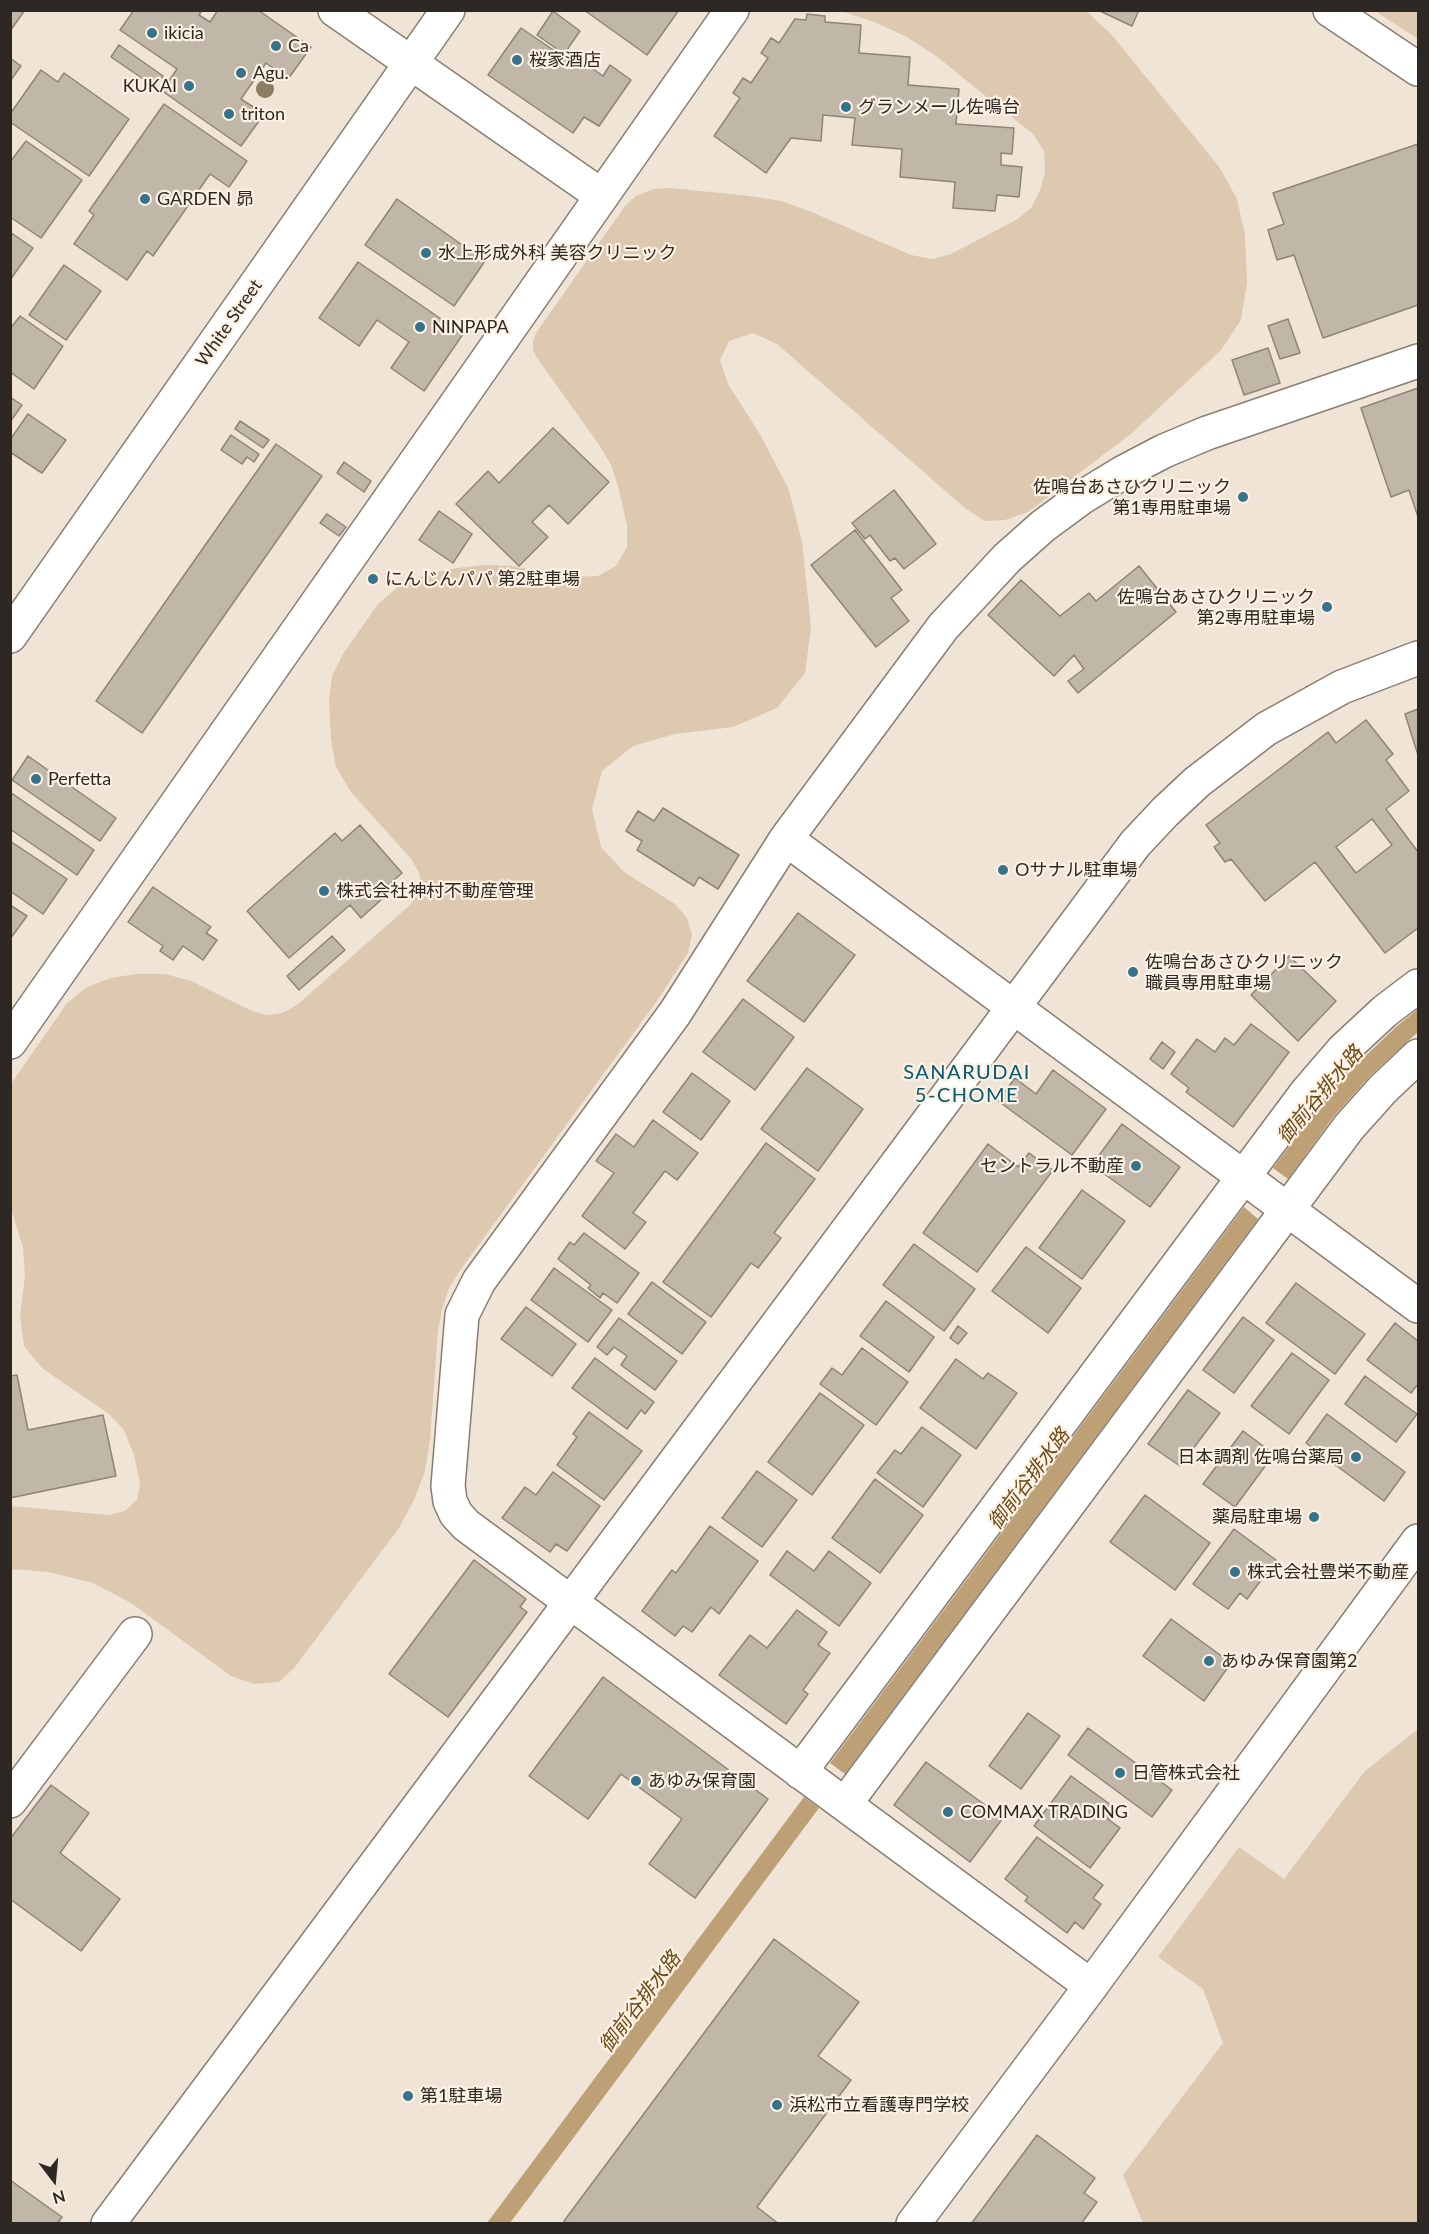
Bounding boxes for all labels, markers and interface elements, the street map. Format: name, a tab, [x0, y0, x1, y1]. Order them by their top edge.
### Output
place label: ikicia	[164, 22, 204, 44]
marker: ikicia	[145, 26, 159, 40]
place label: Ca	[288, 35, 309, 57]
marker: Ca	[269, 39, 283, 53]
place label: 桜家酒店	[529, 49, 601, 71]
marker: 桜家酒店	[510, 53, 524, 67]
place label: Agu.	[253, 62, 289, 84]
marker: Agu.	[234, 66, 248, 80]
place label: KUKAI	[123, 75, 177, 97]
marker: KUKAI	[182, 79, 196, 93]
place label: グランメール佐鳴台	[858, 96, 1020, 118]
marker: グランメール佐鳴台	[839, 100, 853, 114]
place label: triton	[241, 103, 285, 125]
marker: triton	[222, 107, 236, 121]
place label: GARDEN 昴	[157, 188, 254, 210]
marker: GARDEN 昴	[138, 192, 152, 206]
place label: 水上形成外科 美容クリニック	[438, 242, 677, 264]
marker: 水上形成外科 美容クリニック	[419, 246, 433, 260]
street label: White Street	[191, 276, 267, 370]
place label: NINPAPA	[432, 316, 509, 338]
marker: NINPAPA	[413, 320, 427, 334]
place label: 佐鳴台あさひクリニック 第1専用駐車場	[1033, 476, 1231, 518]
marker: 佐鳴台あさひクリニック 第1専用駐車場	[1236, 490, 1250, 504]
place label: にんじんパパ 第2駐車場	[385, 568, 580, 590]
marker: にんじんパパ 第2駐車場	[366, 572, 380, 586]
place label: 佐鳴台あさひクリニック 第2専用駐車場	[1117, 586, 1315, 628]
marker: 佐鳴台あさひクリニック 第2専用駐車場	[1320, 600, 1334, 614]
place label: Perfetta	[48, 768, 111, 790]
marker: Perfetta	[29, 772, 43, 786]
place label: Oサナル駐車場	[1015, 859, 1137, 881]
marker: Oサナル駐車場	[996, 863, 1010, 877]
place label: 株式会社神村不動産管理	[336, 880, 534, 902]
marker: 株式会社神村不動産管理	[317, 884, 331, 898]
place label: 佐鳴台あさひクリニック 職員専用駐車場	[1145, 951, 1343, 994]
marker: 佐鳴台あさひクリニック 職員専用駐車場	[1126, 965, 1140, 979]
water label: 御前谷排水路	[1272, 1041, 1368, 1149]
district label: SANARUDAI 5-CHOME	[903, 1061, 1031, 1108]
place label: セントラル不動産	[980, 1155, 1124, 1177]
marker: セントラル不動産	[1129, 1159, 1143, 1173]
water label: 御前谷排水路	[983, 1424, 1075, 1534]
place label: 日本調剤 佐鳴台薬局	[1177, 1446, 1344, 1468]
marker: 日本調剤 佐鳴台薬局	[1349, 1450, 1363, 1464]
place label: 薬局駐車場	[1212, 1506, 1302, 1528]
marker: 薬局駐車場	[1307, 1510, 1321, 1524]
place label: 株式会社豊栄不動産	[1247, 1561, 1409, 1583]
marker: 株式会社豊栄不動産	[1228, 1565, 1242, 1579]
place label: あゆみ保育園第2	[1221, 1650, 1357, 1672]
marker: あゆみ保育園第2	[1202, 1654, 1216, 1668]
place label: 日管株式会社	[1132, 1762, 1240, 1784]
marker: 日管株式会社	[1113, 1766, 1127, 1780]
place label: あゆみ保育園	[648, 1770, 756, 1792]
marker: あゆみ保育園	[629, 1774, 643, 1788]
place label: COMMAX TRADING	[960, 1801, 1128, 1823]
marker: COMMAX TRADING	[941, 1805, 955, 1819]
water label: 御前谷排水路	[594, 1947, 686, 2057]
place label: 第1駐車場	[420, 2085, 502, 2107]
marker: 第1駐車場	[401, 2089, 415, 2103]
place label: 浜松市立看護専門学校	[789, 2094, 969, 2116]
marker: 浜松市立看護専門学校	[770, 2098, 784, 2112]
north arrow	[24, 2150, 84, 2210]
text: N	[51, 2187, 68, 2209]

